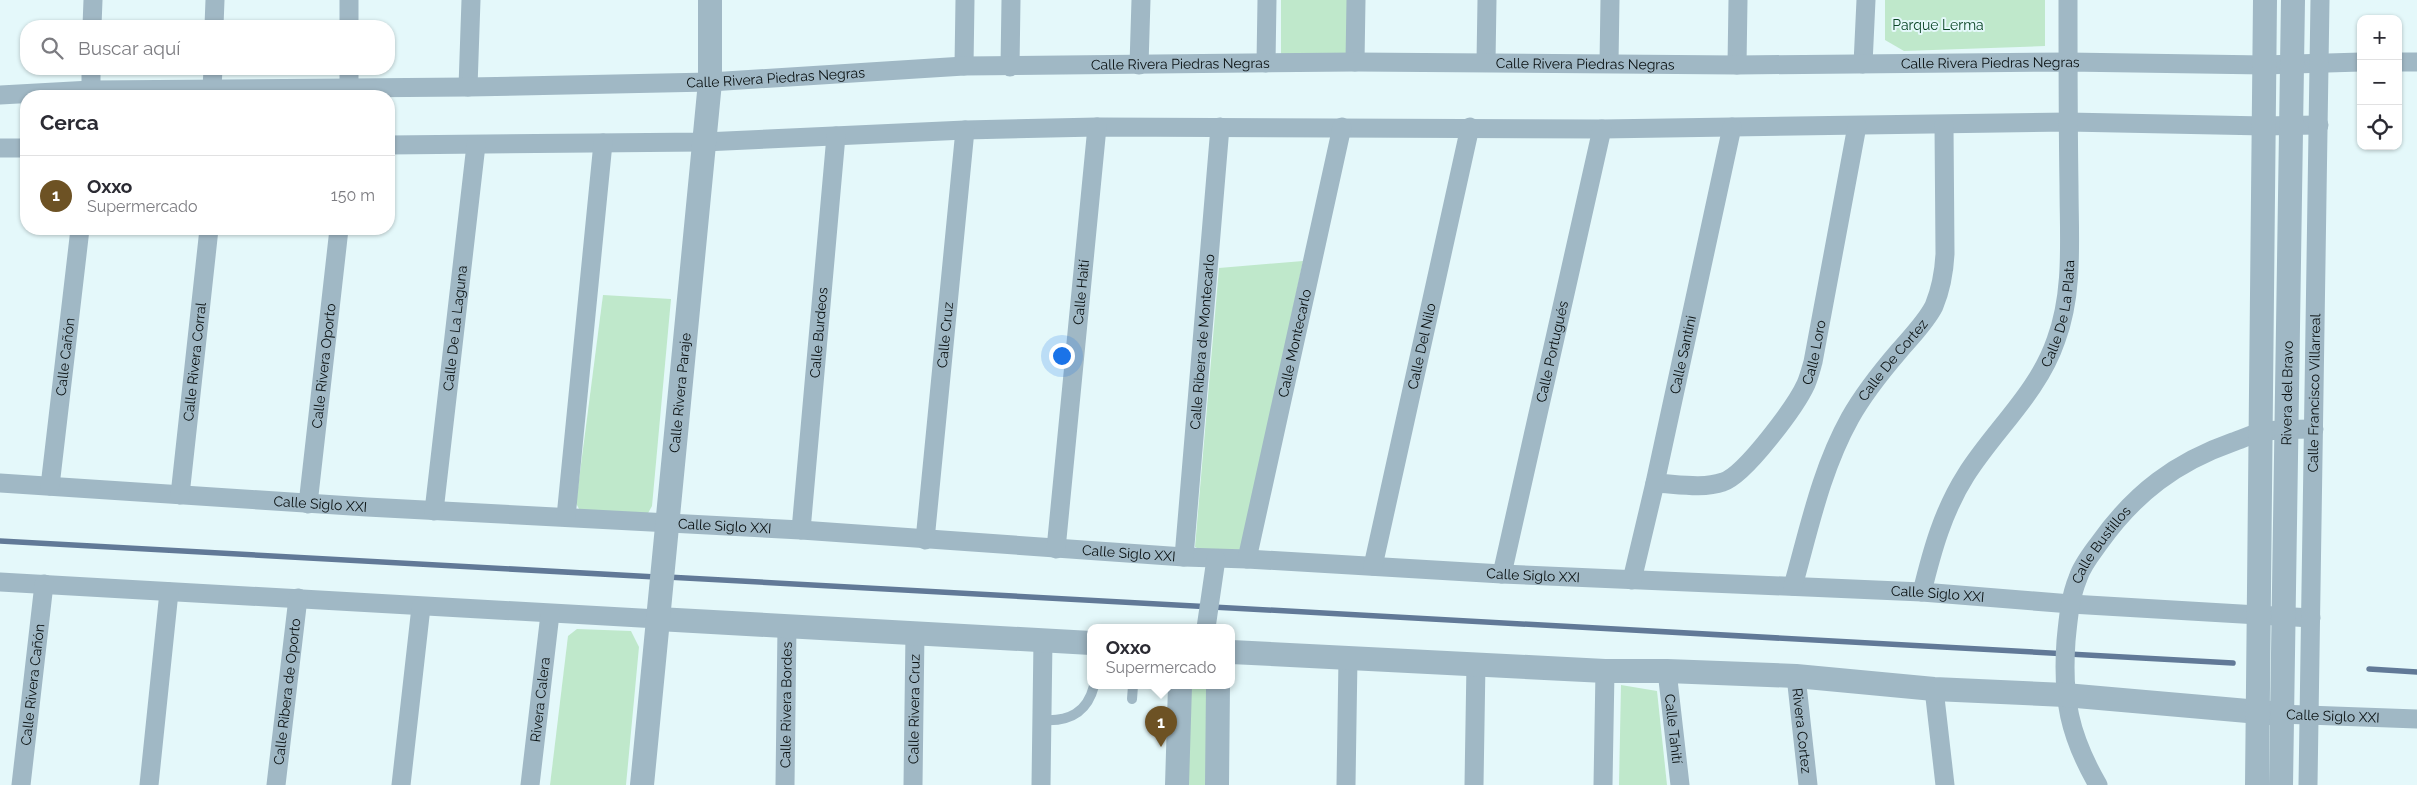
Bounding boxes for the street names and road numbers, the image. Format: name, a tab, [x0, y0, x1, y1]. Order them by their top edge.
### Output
street label: Calle Rivera Piedras Negras	[1901, 54, 2080, 72]
street label: Calle Rivera Piedras Negras	[1091, 55, 1270, 73]
street label: Calle Rivera Piedras Negras	[1496, 55, 1675, 73]
street label: Calle Rivera Piedras Negras	[686, 64, 866, 90]
street label: Calle Ribera de Montecarlo	[1187, 253, 1217, 430]
street label: Calle Haití	[1070, 258, 1092, 326]
street label: Calle De La Plata	[2037, 260, 2077, 370]
street label: Calle De La Laguna	[440, 264, 470, 392]
street label: Calle Burdeos	[807, 286, 831, 379]
street label: Calle Montecarlo	[1275, 287, 1314, 399]
street label: Calle Portugués	[1533, 299, 1571, 404]
street label: Calle Rivera Corral	[180, 301, 209, 422]
street label: Calle Cruz	[934, 301, 956, 369]
street label: Calle Del Nilo	[1404, 302, 1439, 391]
street label: Calle Rivera Oporto	[309, 303, 339, 429]
street label: Calle Francisco Villarreal	[2305, 313, 2323, 473]
street label: Calle Santini	[1666, 314, 1699, 395]
street label: Calle De Cortez	[1855, 316, 1931, 404]
street label: Calle Cañón	[53, 317, 78, 397]
street label: Calle Loro	[1798, 319, 1829, 387]
street label: Calle Rivera Paraje	[666, 332, 694, 454]
street label: Rivera del Bravo	[2278, 341, 2296, 446]
street label: Calle Siglo XXI	[273, 493, 368, 515]
street label: Calle Bustillos	[2069, 502, 2134, 586]
street label: Calle Siglo XXI	[678, 515, 772, 536]
street label: Calle Siglo XXI	[1082, 542, 1176, 564]
street label: Calle Siglo XXI	[1486, 565, 1580, 585]
street label: Calle Siglo XXI	[1891, 583, 1985, 605]
street label: Calle Ribera de Oporto	[270, 617, 304, 766]
street label: Calle Rivera Cañón	[18, 623, 47, 746]
street label: Calle Rivera Bordes	[777, 641, 795, 768]
street label: Calle Rivera Cruz	[905, 654, 923, 764]
street label: Rivera Calera	[527, 656, 553, 743]
street label: Rivera Cortez	[1789, 687, 1815, 774]
street label: Calle Tahití	[1662, 693, 1686, 765]
street label: Calle Siglo XXI	[2286, 706, 2380, 726]

